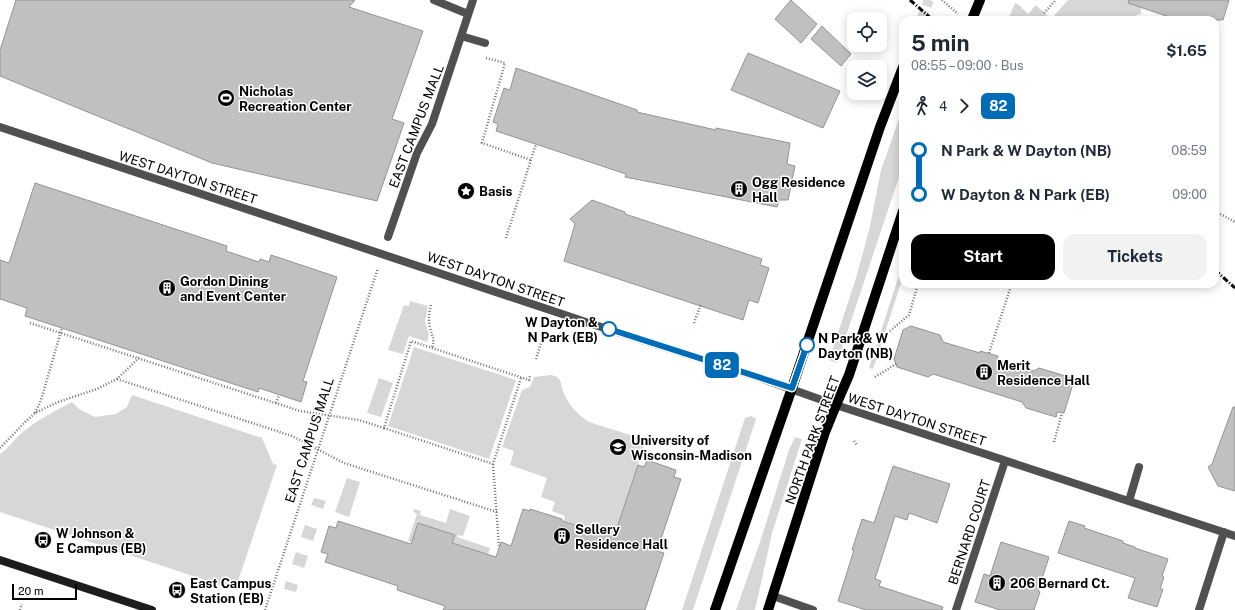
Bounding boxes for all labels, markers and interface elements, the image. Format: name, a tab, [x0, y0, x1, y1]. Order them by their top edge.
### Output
map controls	[847, 12, 887, 100]
button: locate	[847, 12, 887, 52]
text: 5 min	[911, 30, 970, 56]
text: $1.65	[1166, 42, 1207, 59]
text: 08:55 – 09:00 · Bus	[911, 58, 1024, 73]
button: layers	[847, 60, 887, 100]
street label: EAST CAMPUS MALL	[386, 62, 447, 190]
place label: Nicholas Recreation Center	[239, 84, 352, 114]
sports icon: Nicholas Recreation Center	[216, 88, 236, 108]
icon: walk	[911, 95, 933, 117]
icon: forward	[953, 95, 975, 117]
text: 82	[989, 98, 1007, 114]
text: 4	[939, 99, 947, 114]
text: N Park & W Dayton (NB)	[941, 142, 1112, 159]
text: 08:59	[1171, 143, 1207, 158]
street label: WEST DAYTON STREET	[117, 148, 259, 207]
place label: Ogg Residence Hall	[752, 175, 845, 205]
building icon: Ogg Residence Hall	[729, 179, 749, 199]
place icon: Basis	[456, 181, 476, 201]
place label: Basis	[479, 184, 513, 199]
text: W Dayton & N Park (EB)	[941, 186, 1110, 203]
text: 09:00	[1172, 187, 1207, 202]
button: Start	[911, 234, 1055, 280]
button: Tickets	[1063, 234, 1207, 280]
street label: WEST DAYTON STREET	[425, 249, 567, 310]
place label: Gordon Dining and Event Center	[180, 274, 287, 304]
building icon: Gordon Dining and Event Center	[157, 278, 177, 298]
place label: W Dayton & N Park (EB)	[525, 315, 598, 345]
marker: W Dayton & N Park (EB)	[601, 321, 617, 337]
place label: N Park & W Dayton (NB)	[818, 331, 893, 361]
marker: N Park & W Dayton (NB)	[799, 337, 815, 353]
line badge: 82	[704, 352, 740, 378]
text: 82	[713, 357, 731, 373]
place label: Merit Residence Hall	[997, 358, 1090, 388]
building icon: Merit Residence Hall	[974, 362, 994, 382]
street label: NORTH PARK STREET	[782, 374, 843, 506]
street label: EAST CAMPUS MALL	[282, 376, 337, 505]
street label: WEST DAYTON STREET	[846, 390, 988, 449]
place label: University of Wisconsin-Madison	[631, 433, 752, 463]
school or university icon: University of Wisconsin-Madison	[608, 437, 628, 457]
street label: BERNARD COURT	[945, 477, 994, 587]
place label: Sellery Residence Hall	[575, 522, 668, 552]
place label: W Johnson & E Campus (EB)	[56, 526, 146, 556]
building icon: Sellery Residence Hall	[552, 526, 572, 546]
bus stop icon: W Johnson & E Campus (EB)	[33, 530, 53, 550]
building icon: 206 Bernard Ct.	[987, 573, 1007, 593]
place label: East Campus Station (EB)	[190, 576, 271, 606]
place label: 206 Bernard Ct.	[1010, 576, 1109, 591]
bus stop icon: East Campus Station (EB)	[167, 580, 187, 600]
scale bar	[12, 582, 77, 601]
text: 20 m	[18, 585, 43, 597]

